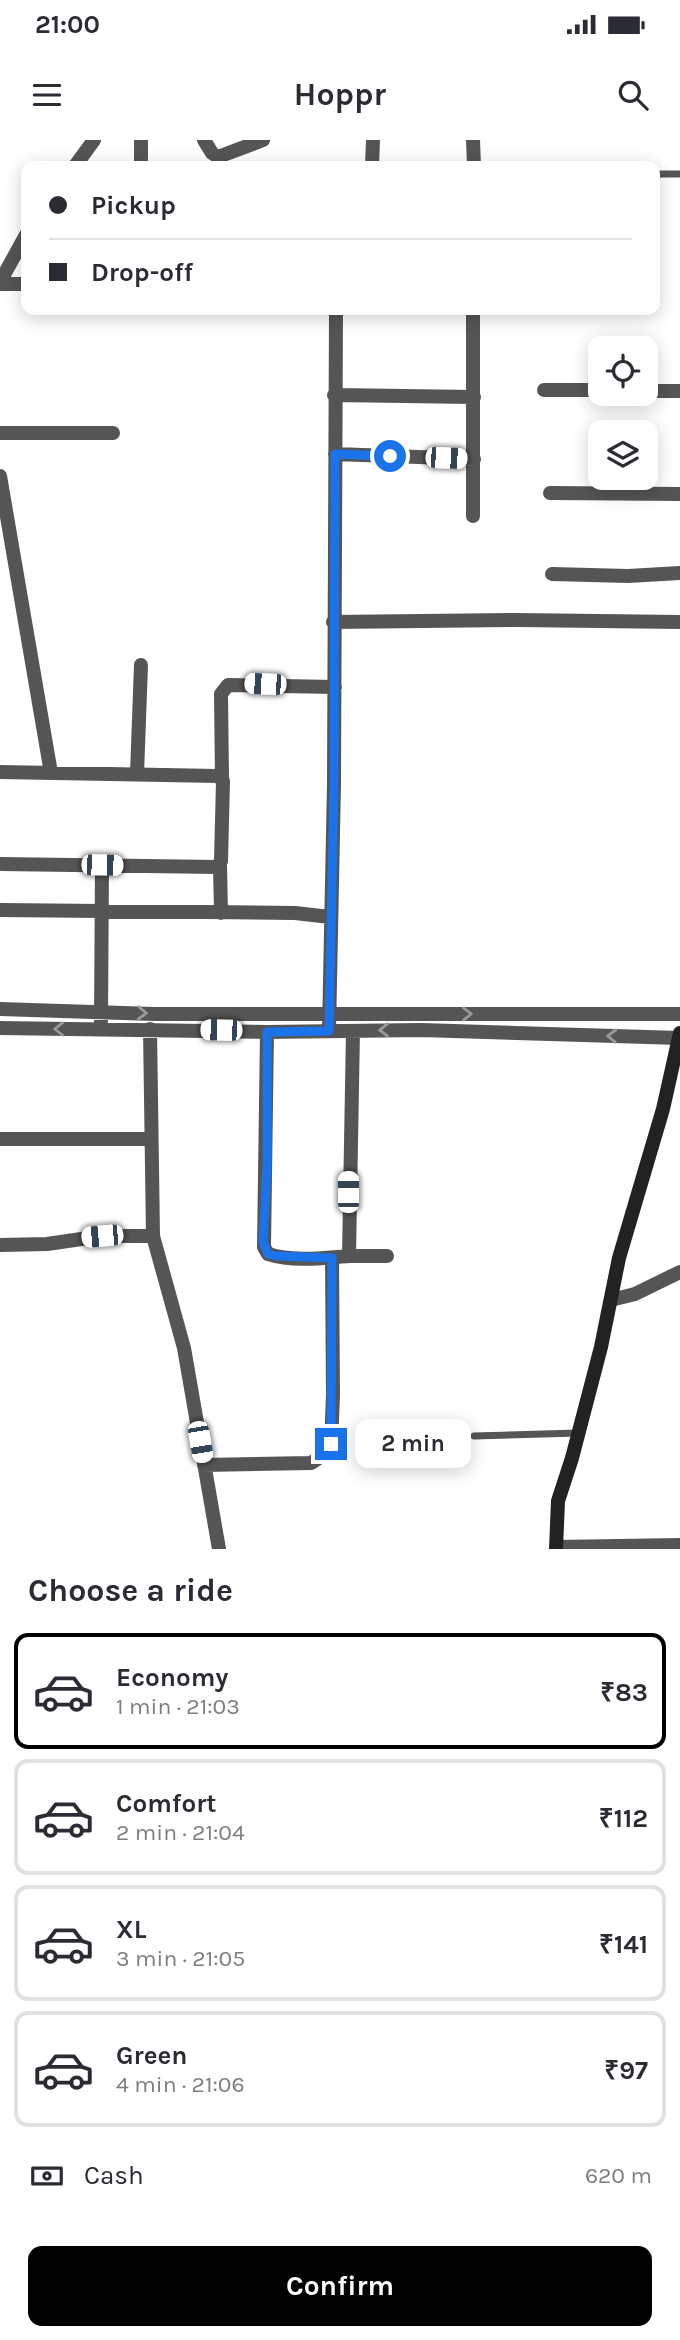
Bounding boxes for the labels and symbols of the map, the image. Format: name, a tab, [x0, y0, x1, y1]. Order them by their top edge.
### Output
route start	[374, 440, 406, 472]
car	[425, 447, 468, 469]
car	[244, 673, 287, 695]
car	[81, 854, 124, 876]
one-way arrow	[136, 1006, 147, 1021]
one-way arrow	[462, 1006, 473, 1022]
car	[200, 1019, 243, 1041]
one-way arrow	[53, 1021, 64, 1037]
one-way arrow	[379, 1023, 390, 1038]
one-way arrow	[606, 1028, 617, 1043]
car	[338, 1171, 359, 1213]
car	[81, 1224, 124, 1248]
car	[187, 1419, 214, 1465]
callout: 2 min	[356, 1420, 471, 1468]
route end	[315, 1428, 347, 1460]

